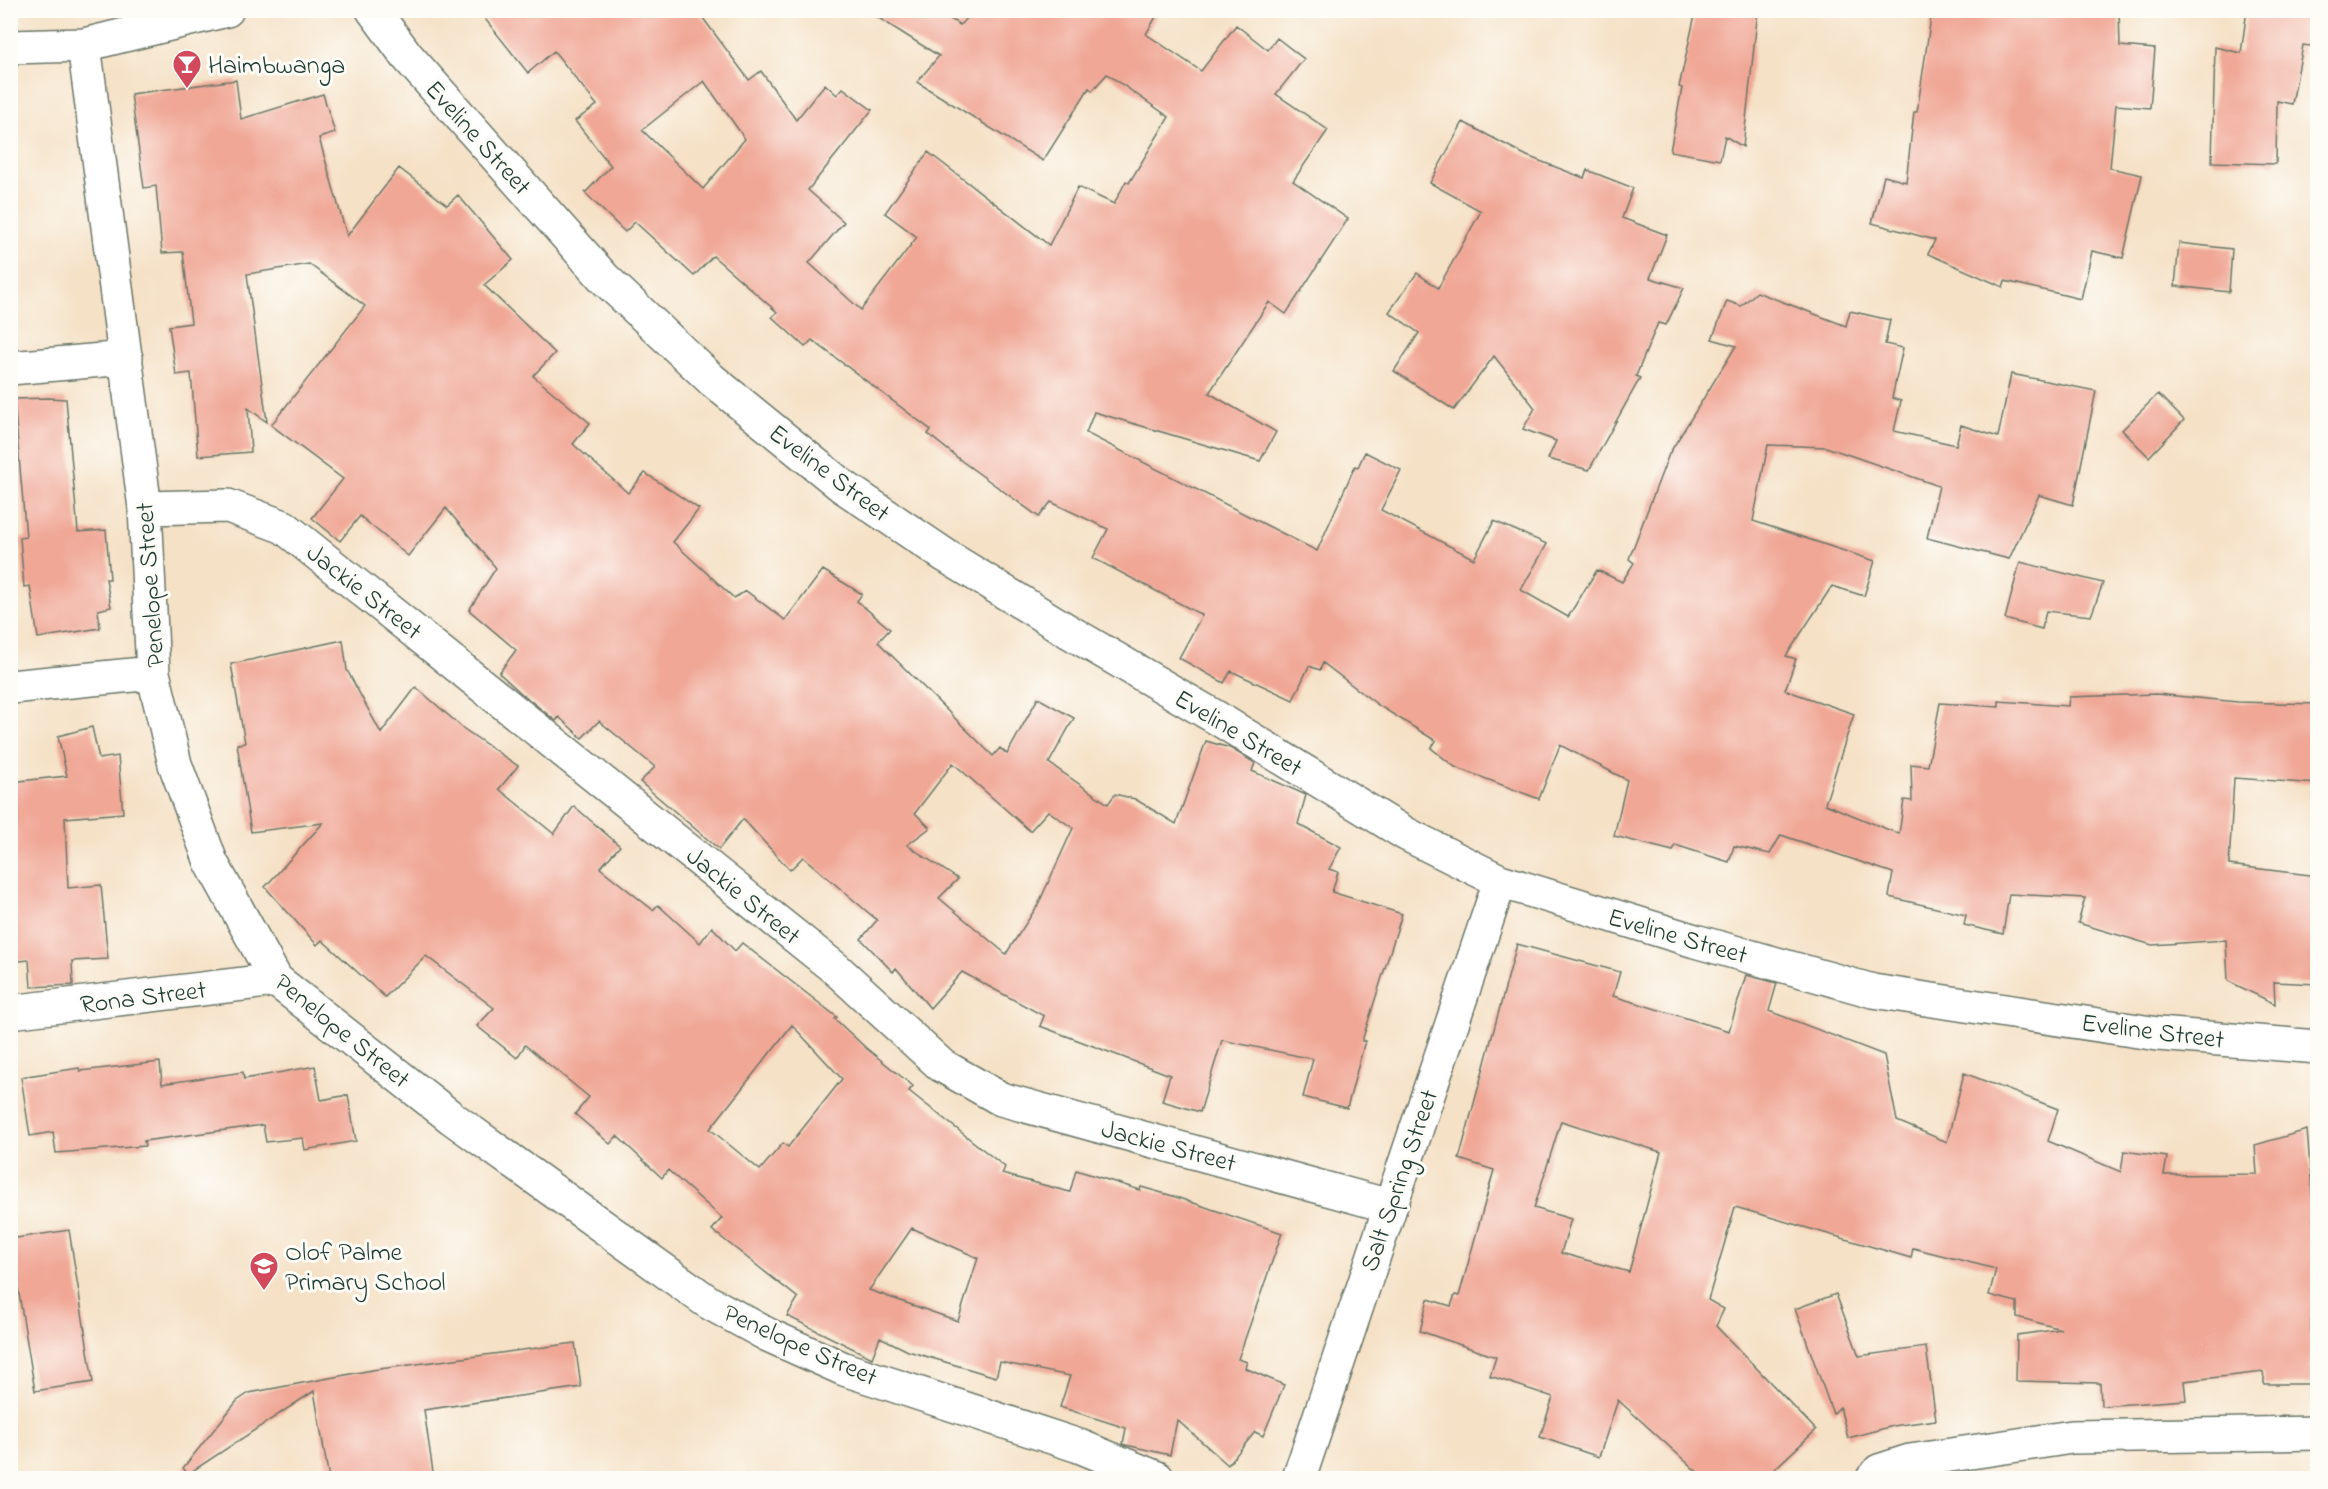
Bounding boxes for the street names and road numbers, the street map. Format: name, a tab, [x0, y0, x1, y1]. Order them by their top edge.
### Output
street label: Eveline Street	[415, 73, 539, 205]
street label: Eveline Street	[759, 416, 897, 533]
street label: Penelope Street	[127, 501, 177, 669]
street label: Jackie Street	[297, 536, 429, 651]
street label: Eveline Street	[1166, 681, 1309, 788]
street label: Jackie Street	[677, 839, 808, 956]
street label: Eveline Street	[1603, 900, 1752, 976]
street label: Penelope Street	[265, 966, 418, 1099]
street label: Rona Street	[78, 972, 209, 1026]
street label: Eveline Street	[2079, 1005, 2227, 1061]
street label: Salt Spring Street	[1352, 1085, 1450, 1277]
street label: Jackie Street	[1097, 1112, 1240, 1184]
street label: Penelope Street	[717, 1296, 883, 1398]

